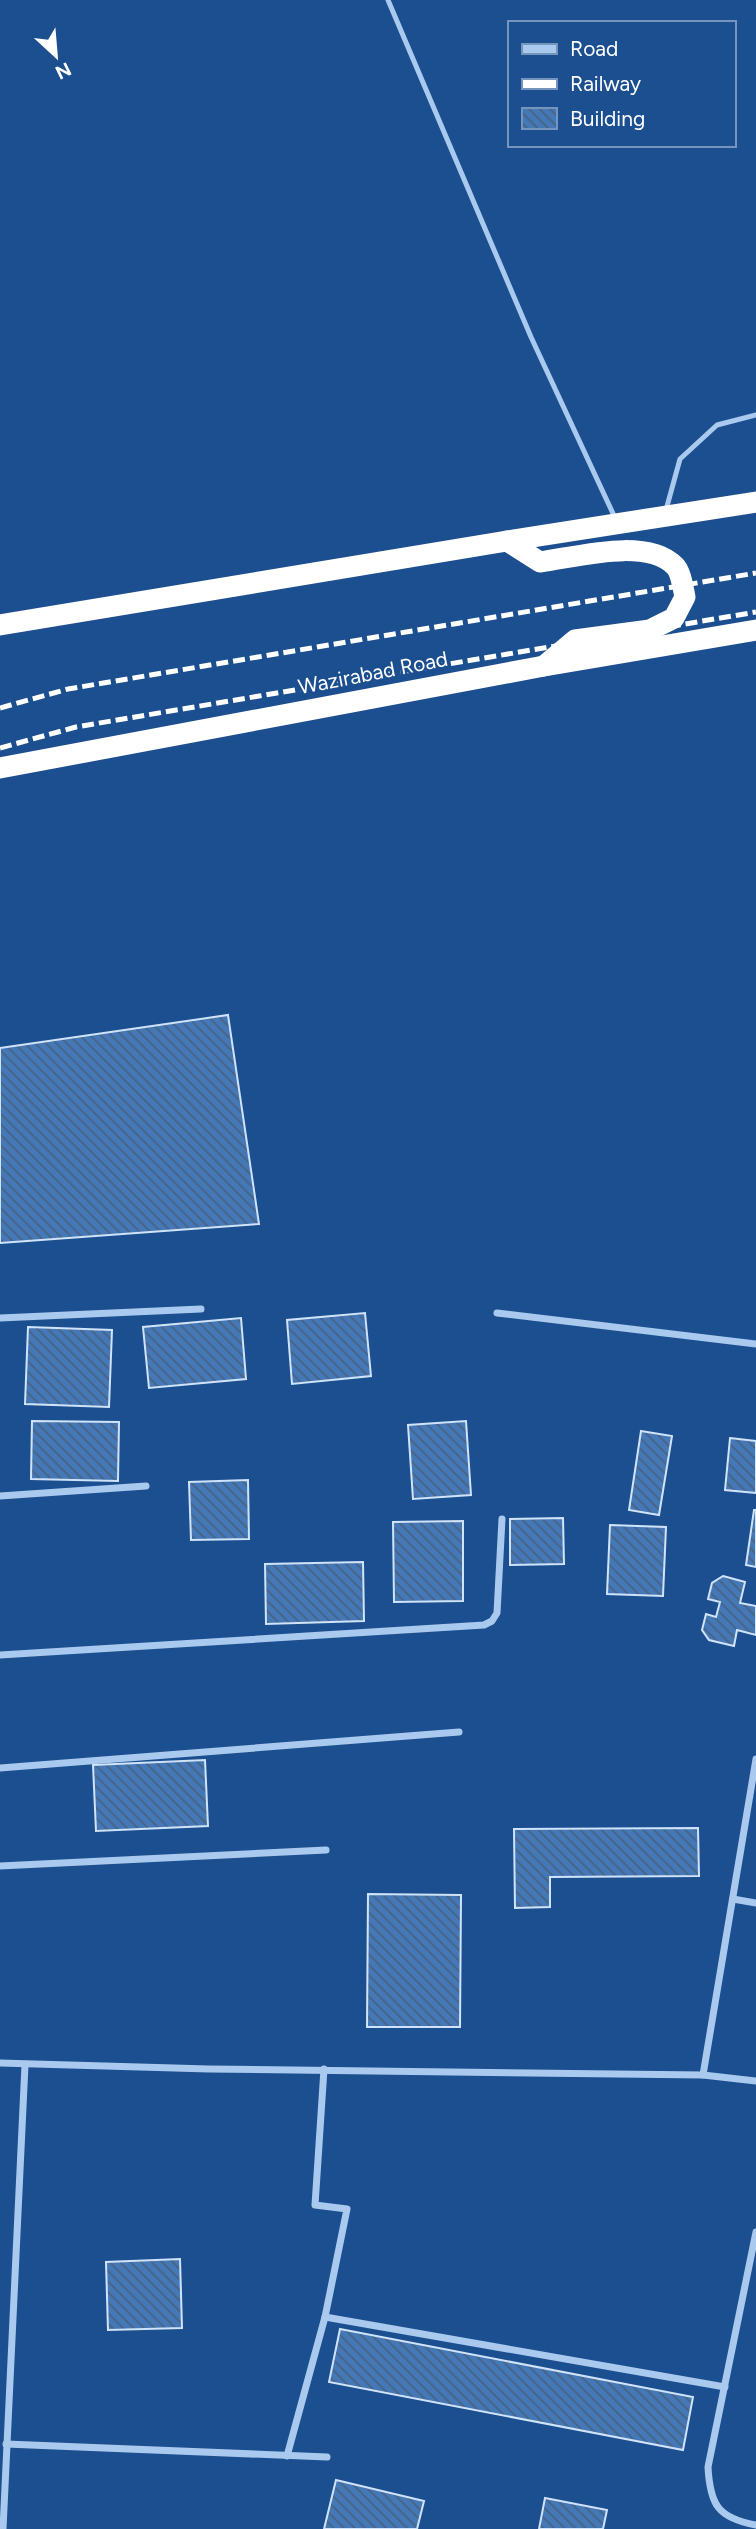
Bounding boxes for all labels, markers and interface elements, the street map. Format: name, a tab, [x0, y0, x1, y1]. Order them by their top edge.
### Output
north arrow	[21, 21, 91, 91]
legend	[508, 21, 735, 147]
text: Road	[570, 36, 618, 61]
text: N	[52, 57, 75, 84]
text: Railway	[570, 71, 641, 96]
text: Building	[570, 106, 645, 131]
street label: Wazirabad Road	[296, 646, 450, 699]

